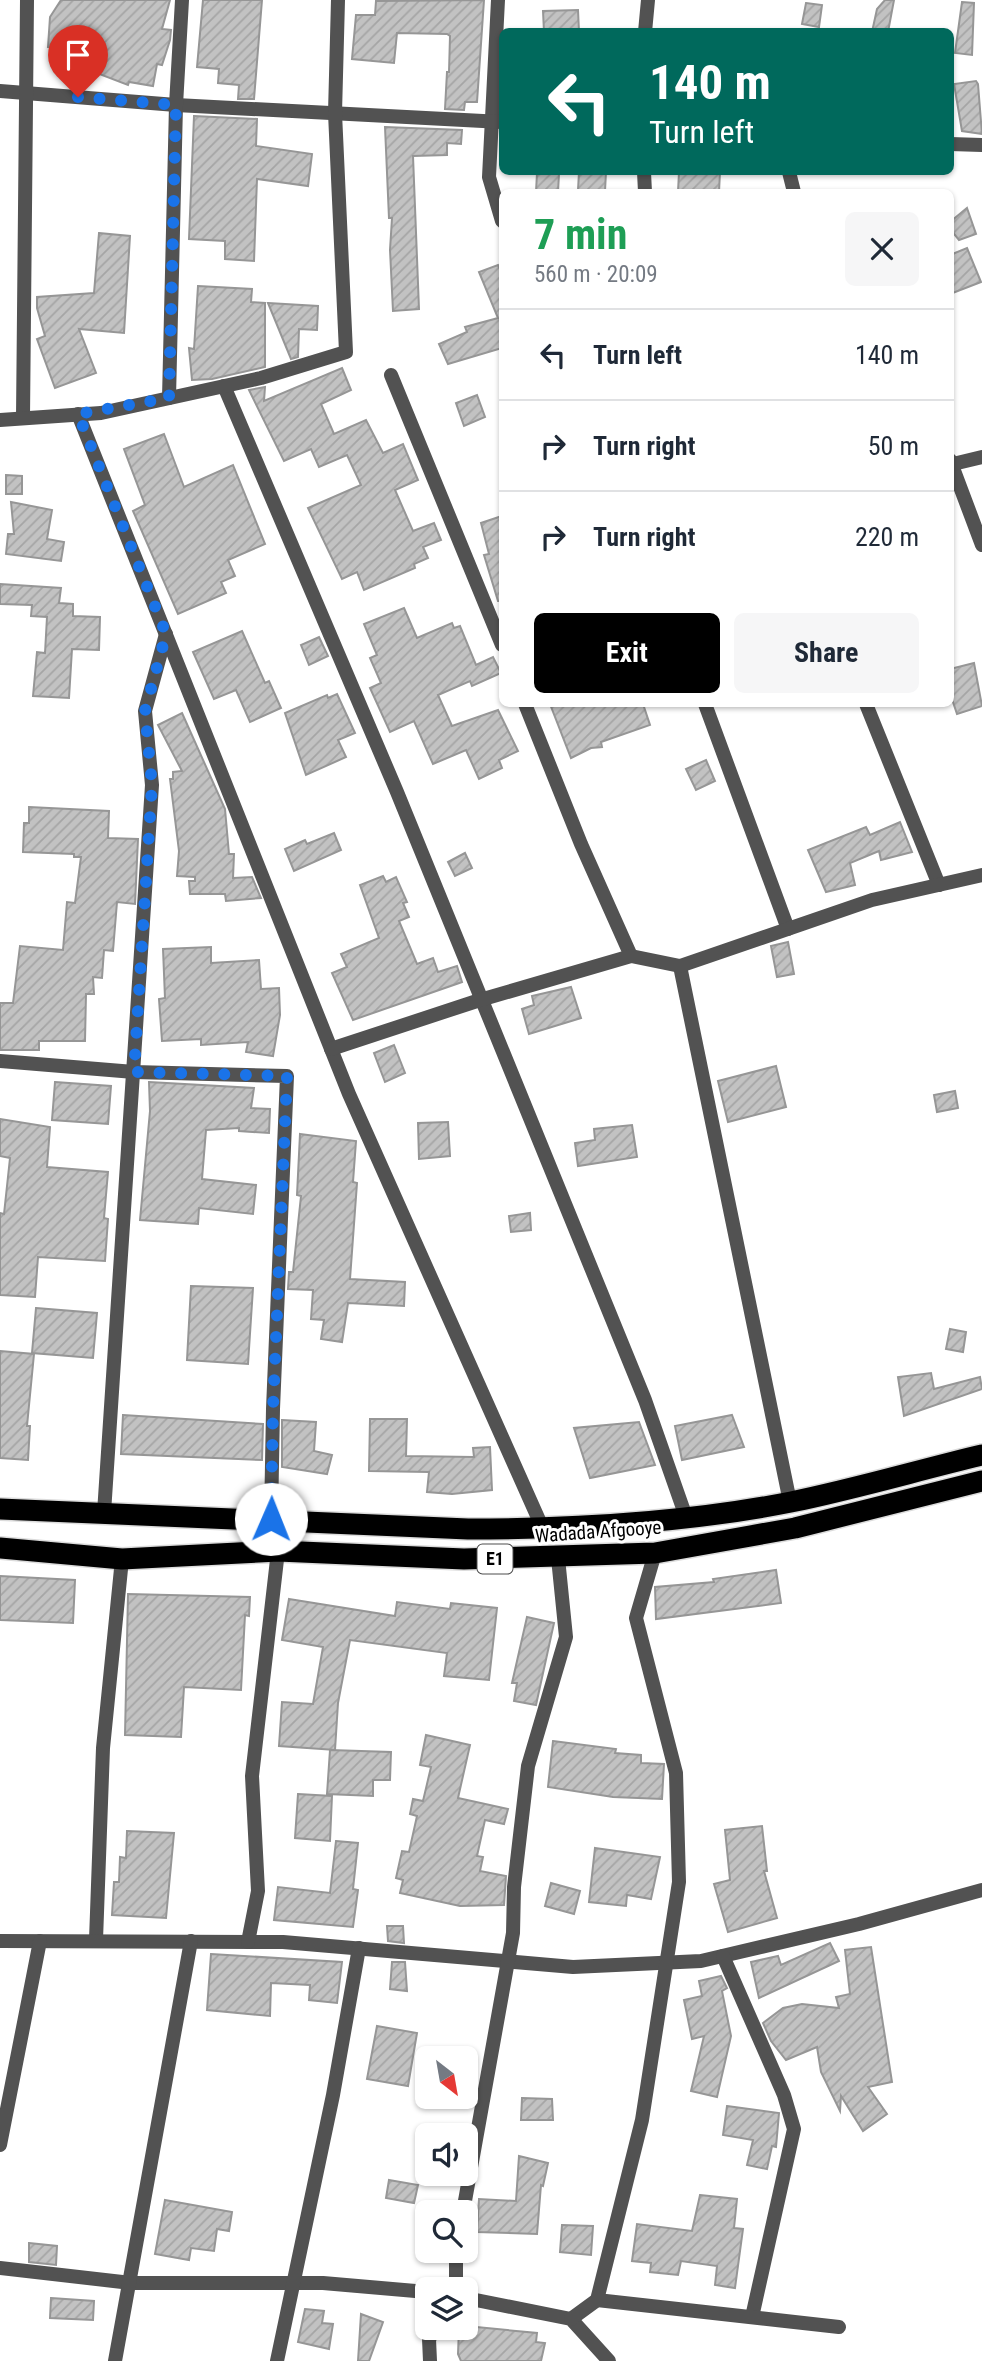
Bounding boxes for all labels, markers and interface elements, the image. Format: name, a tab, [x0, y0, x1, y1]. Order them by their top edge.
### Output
pin	[48, 25, 108, 97]
icon: arrive	[59, 36, 97, 74]
text: 140 m	[649, 54, 771, 111]
icon: left	[534, 56, 625, 147]
text: Turn left	[649, 113, 754, 151]
text: 7 min	[534, 210, 627, 259]
button: close	[845, 212, 919, 286]
text: 560 m · 20:09	[534, 261, 658, 288]
icon: left	[534, 336, 572, 374]
text: Turn left	[593, 340, 682, 370]
text: 140 m	[855, 340, 919, 370]
icon: right	[534, 427, 572, 465]
text: Turn right	[593, 431, 695, 461]
text: 50 m	[868, 431, 919, 461]
icon: right	[534, 518, 572, 556]
text: Turn right	[593, 522, 695, 552]
text: 220 m	[855, 522, 919, 552]
button: Exit	[534, 613, 720, 693]
button: Share	[734, 613, 919, 693]
position arrow	[234, 1482, 308, 1556]
street label: Wadada Afgooye	[534, 1516, 662, 1547]
road number: E1	[477, 1544, 512, 1574]
north arrow	[415, 2046, 478, 2109]
map controls	[415, 2046, 478, 2340]
button: sound	[415, 2123, 478, 2186]
button: search	[415, 2200, 478, 2263]
button: layers	[415, 2277, 478, 2340]

